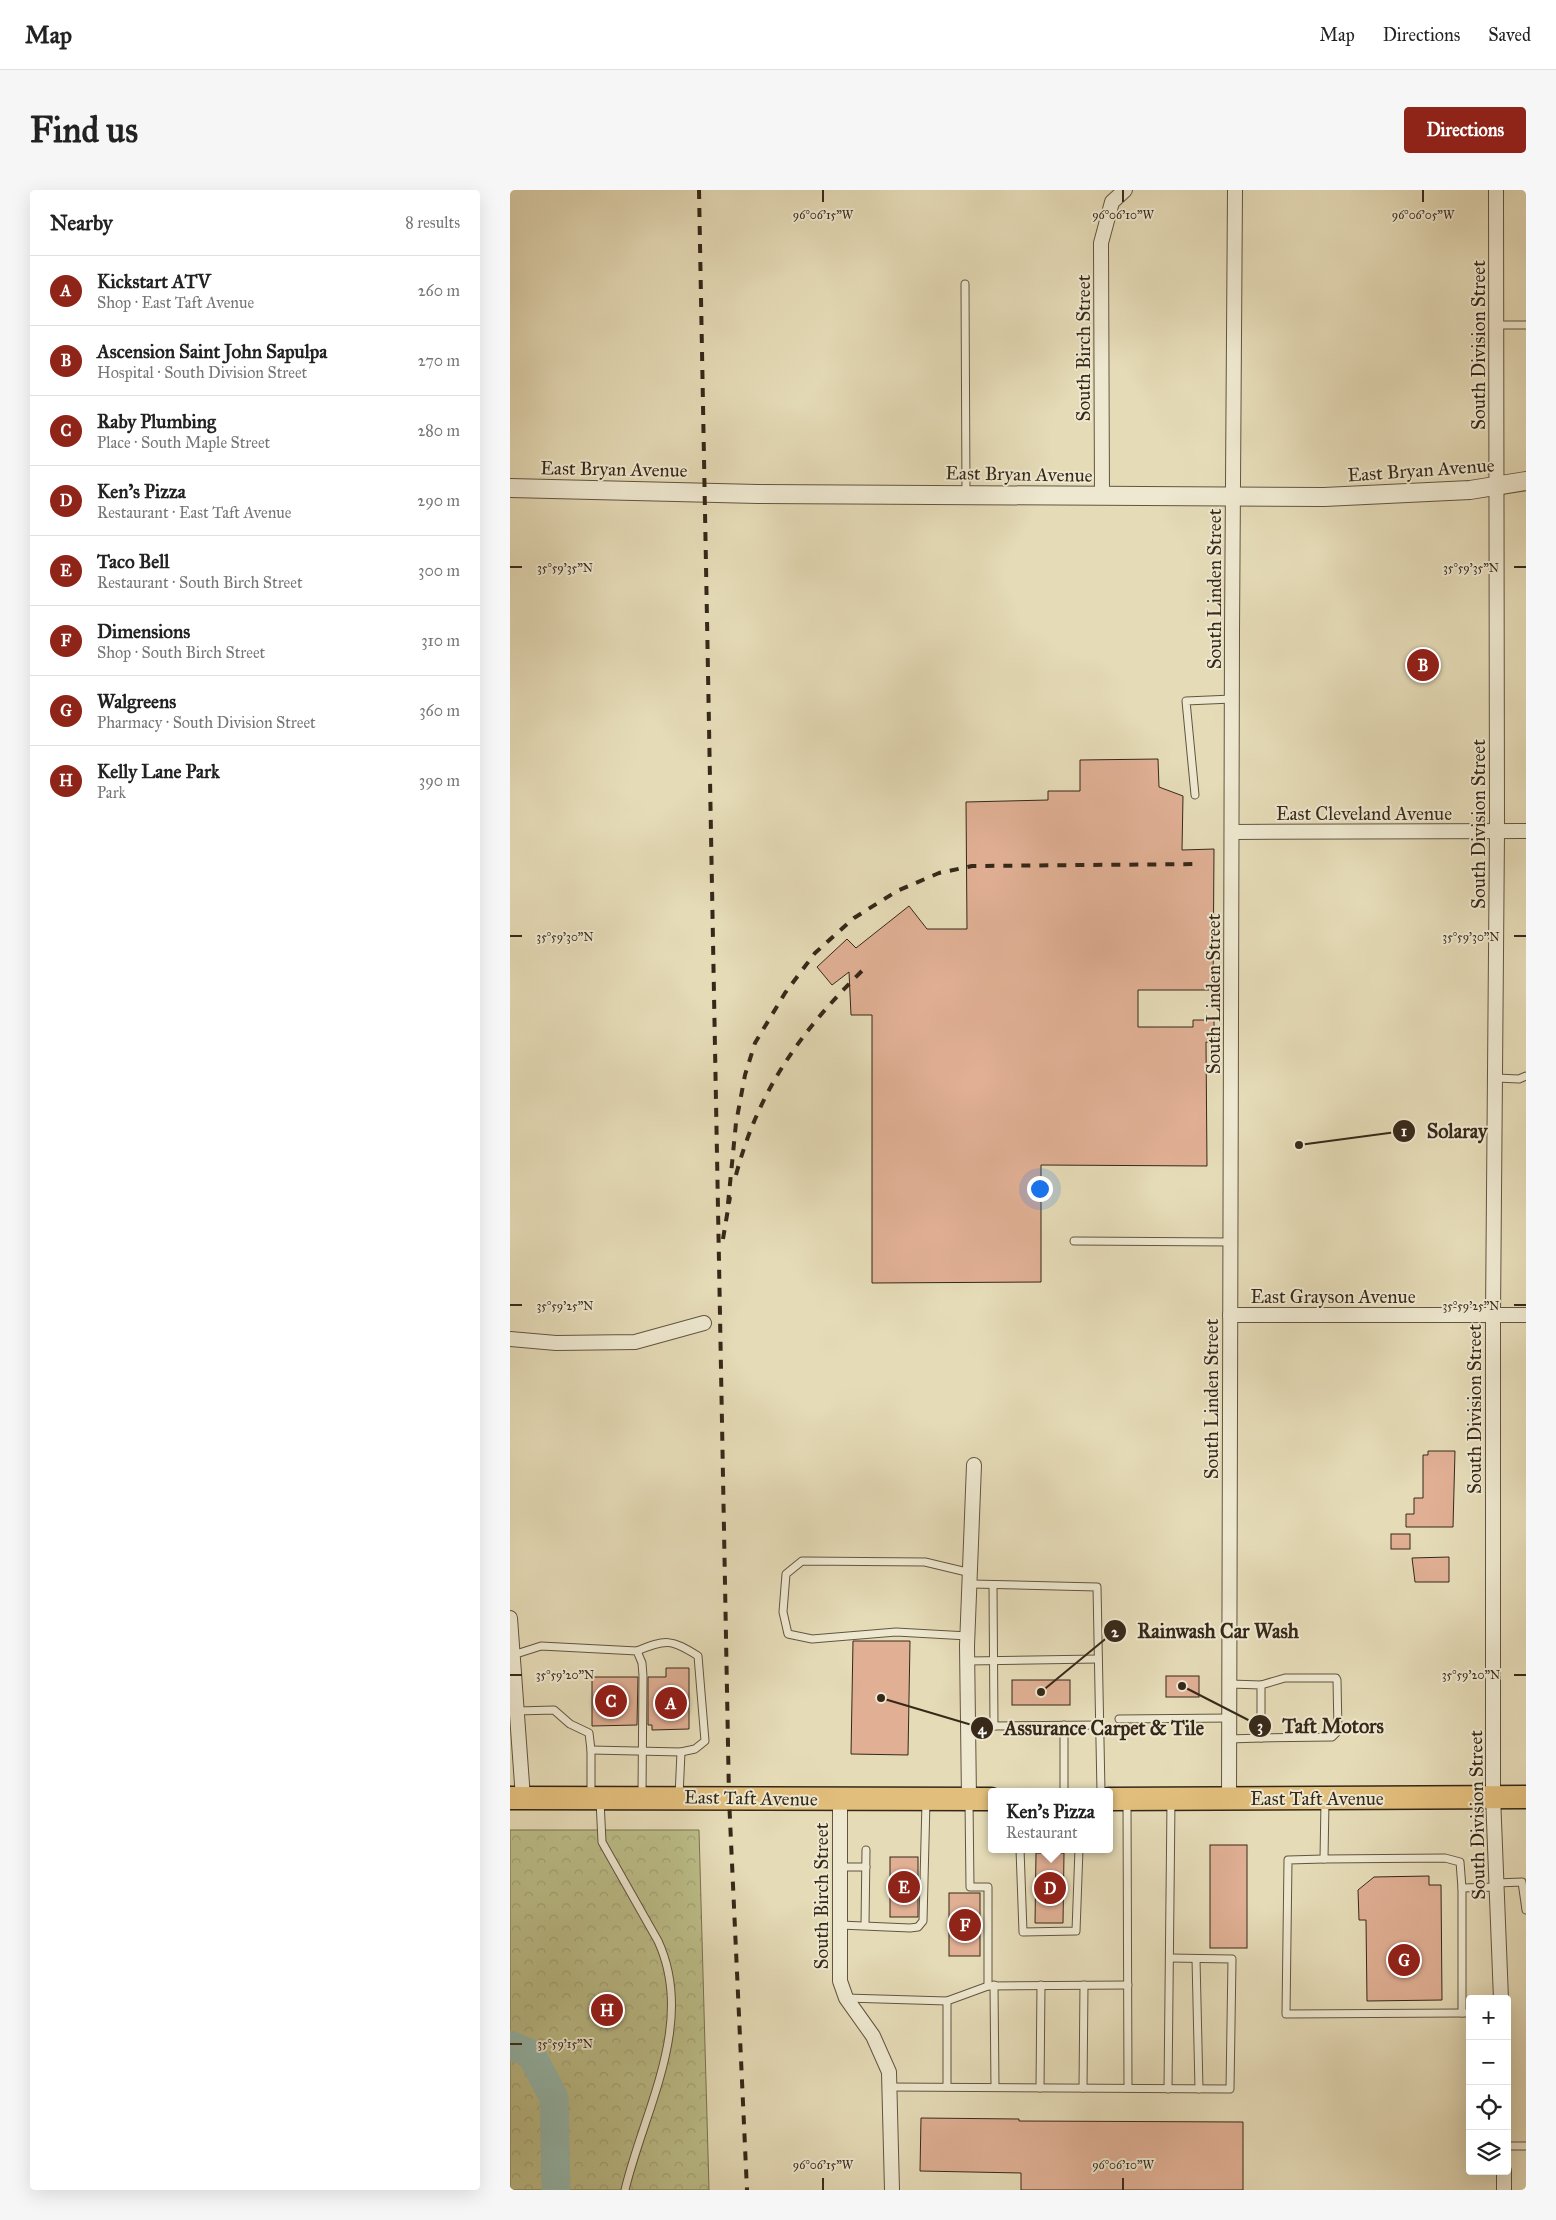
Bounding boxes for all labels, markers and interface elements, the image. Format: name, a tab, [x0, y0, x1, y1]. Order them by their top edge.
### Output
text: Map	[25, 20, 72, 50]
text: Map	[1319, 24, 1355, 46]
text: Directions	[1383, 24, 1460, 46]
text: Saved	[1488, 24, 1531, 46]
button: Directions	[1404, 107, 1526, 153]
text: Find us	[30, 109, 138, 152]
text: 96°06'15"W	[793, 208, 854, 222]
text: 96°06'10"W	[1092, 208, 1154, 222]
text: 96°06'05"W	[1392, 208, 1455, 222]
text: Nearby	[50, 210, 113, 236]
text: 8 results	[405, 213, 460, 232]
street label: South Division Street	[1467, 260, 1490, 430]
text: Kickstart ATV	[97, 270, 211, 293]
street label: South Birch Street	[1072, 274, 1095, 421]
text: A	[61, 281, 71, 300]
text: 260 m	[418, 281, 460, 300]
text: Shop · East Taft Avenue	[97, 293, 254, 312]
text: Ascension Saint John Sapulpa	[97, 340, 327, 363]
text: B	[61, 351, 71, 370]
text: 270 m	[418, 351, 460, 370]
text: Hospital · South Division Street	[97, 363, 307, 382]
text: Raby Plumbing	[97, 410, 216, 433]
text: C	[61, 421, 71, 440]
text: 280 m	[417, 421, 460, 440]
text: Place · South Maple Street	[97, 433, 270, 452]
street label: East Bryan Avenue	[1347, 453, 1495, 487]
street label: East Bryan Avenue	[540, 456, 688, 482]
street label: East Bryan Avenue	[945, 461, 1093, 487]
text: Ken's Pizza	[97, 480, 186, 503]
text: D	[60, 491, 72, 510]
text: 290 m	[417, 491, 460, 510]
text: Restaurant · East Taft Avenue	[97, 503, 291, 522]
street label: South Linden Street	[1203, 508, 1226, 669]
text: Taco Bell	[97, 550, 169, 573]
text: E	[60, 561, 72, 580]
text: 300 m	[418, 561, 460, 580]
text: 35°59'35"N	[537, 561, 593, 575]
text: 35°59'35"N	[1443, 561, 1499, 575]
text: Restaurant · South Birch Street	[97, 573, 303, 592]
text: Dimensions	[97, 620, 190, 643]
text: F	[61, 631, 71, 650]
text: 310 m	[421, 631, 460, 650]
text: Shop · South Birch Street	[97, 643, 265, 662]
pin: B	[1407, 646, 1439, 684]
text: Walgreens	[97, 690, 176, 713]
text: G	[60, 701, 72, 720]
text: 360 m	[419, 701, 460, 720]
text: Pharmacy · South Division Street	[97, 713, 316, 732]
street label: South Division Street	[1467, 739, 1490, 909]
text: Kelly Lane Park	[97, 760, 220, 783]
text: H	[59, 771, 73, 790]
text: 390 m	[419, 771, 460, 790]
text: Park	[97, 783, 126, 802]
street label: East Cleveland Avenue	[1276, 802, 1452, 825]
street label: South Linden Street	[1202, 913, 1225, 1074]
text: 35°59'30"N	[536, 930, 594, 944]
text: 35°59'30"N	[1442, 930, 1500, 944]
callout: Solaray	[1392, 1114, 1498, 1149]
text: Solaray	[1427, 1119, 1489, 1144]
text: 1	[1401, 1122, 1407, 1140]
your location	[1027, 1176, 1053, 1202]
street label: East Grayson Avenue	[1250, 1285, 1416, 1308]
text: 35°59'25"N	[537, 1299, 593, 1313]
text: 35°59'25"N	[1443, 1299, 1499, 1313]
street label: South Linden Street	[1200, 1318, 1223, 1479]
street label: South Division Street	[1463, 1324, 1486, 1494]
callout: Rainwash Car Wash	[1103, 1614, 1309, 1649]
text: Rainwash Car Wash	[1137, 1619, 1300, 1643]
text: 2	[1111, 1623, 1119, 1641]
text: 35°59'20"N	[536, 1668, 594, 1682]
text: 35°59'20"N	[1442, 1668, 1500, 1682]
pin: C	[595, 1682, 627, 1720]
pin: A	[655, 1684, 687, 1722]
callout: Taft Motors	[1247, 1709, 1394, 1744]
callout: Assurance Carpet & Tile	[969, 1711, 1214, 1746]
text: Taft Motors	[1281, 1714, 1385, 1738]
text: Assurance Carpet & Tile	[1002, 1716, 1205, 1741]
text: 3	[1257, 1717, 1263, 1736]
text: 4	[978, 1720, 987, 1739]
street label: South Division Street	[1464, 1730, 1490, 1900]
street label: East Taft Avenue	[684, 1785, 818, 1811]
street label: East Taft Avenue	[1250, 1787, 1384, 1810]
popup	[988, 1788, 1113, 1853]
text: Ken's Pizza	[1006, 1800, 1095, 1823]
street label: South Birch Street	[810, 1822, 833, 1969]
text: Restaurant	[1006, 1823, 1078, 1842]
pin: E	[888, 1868, 920, 1906]
pin: D	[1034, 1869, 1066, 1907]
pin: F	[949, 1906, 981, 1944]
pin: G	[1388, 1941, 1420, 1979]
pin: H	[591, 1991, 623, 2029]
map controls	[1466, 1995, 1511, 2175]
button: +	[1466, 1995, 1511, 2040]
text: 35°59'15"N	[537, 2037, 593, 2051]
button: −	[1466, 2040, 1511, 2085]
button: locate	[1466, 2085, 1511, 2130]
button: layers	[1466, 2130, 1511, 2175]
text: 96°06'15"W	[793, 2158, 854, 2172]
text: 96°06'10"W	[1092, 2158, 1154, 2172]

